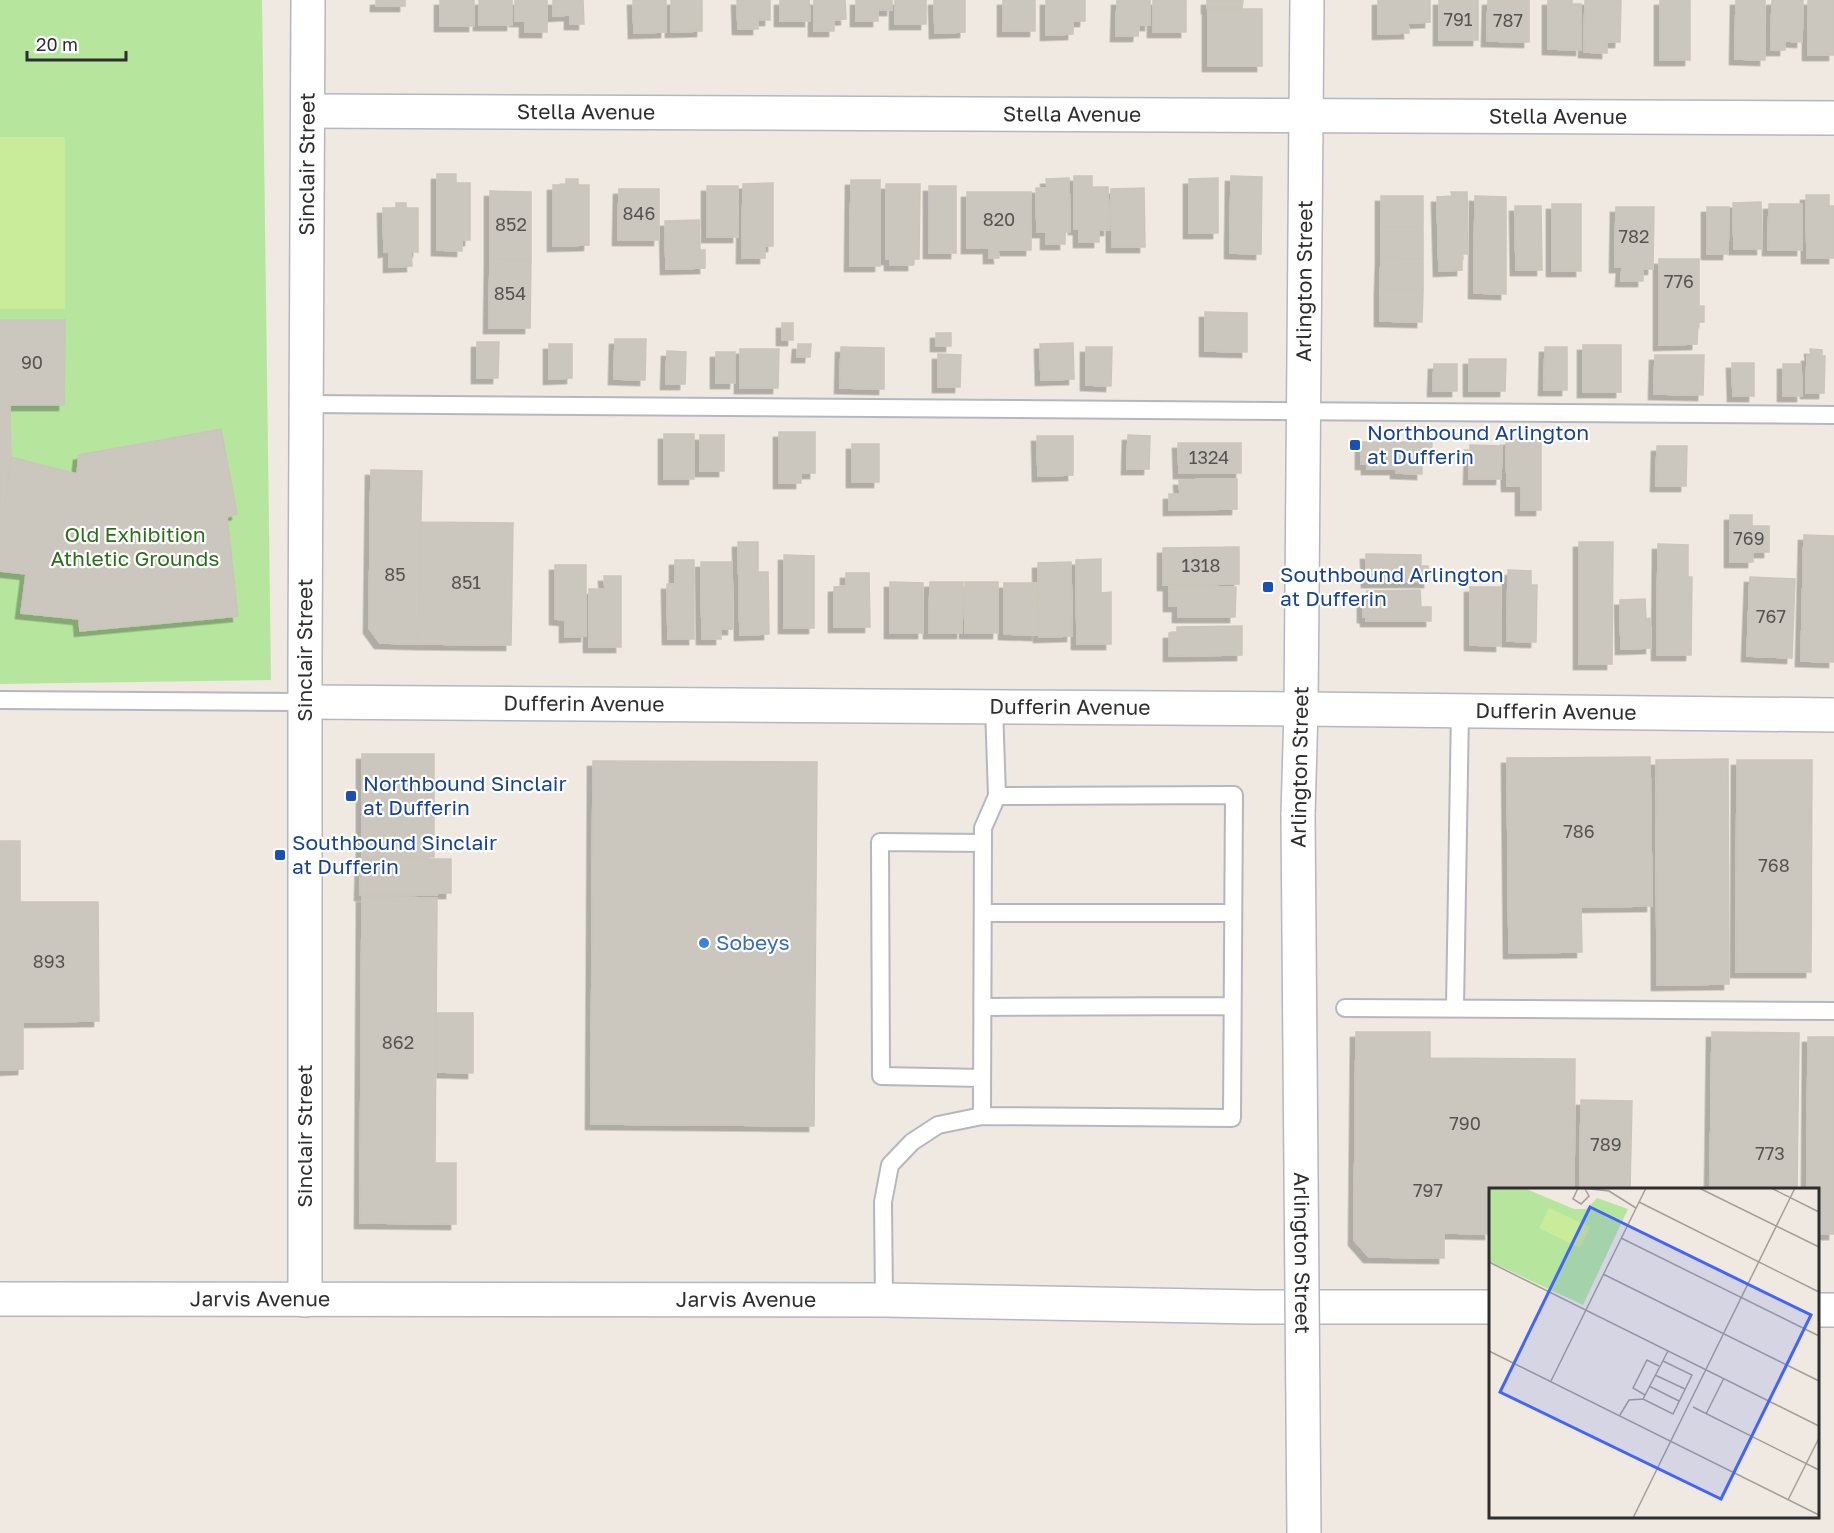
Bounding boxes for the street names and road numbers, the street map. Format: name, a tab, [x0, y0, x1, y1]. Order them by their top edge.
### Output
street label: Sinclair Street	[293, 92, 320, 236]
street label: Stella Avenue	[517, 98, 655, 125]
street label: Stella Avenue	[1003, 100, 1141, 127]
street label: Stella Avenue	[1489, 102, 1627, 129]
street label: Arlington Street	[1290, 200, 1317, 362]
street label: Sinclair Street	[291, 578, 317, 722]
street label: Arlington Street	[1285, 686, 1313, 848]
street label: Dufferin Avenue	[503, 689, 665, 717]
street label: Dufferin Avenue	[989, 693, 1151, 720]
street label: Dufferin Avenue	[1475, 697, 1637, 725]
street label: Sinclair Street	[291, 1064, 317, 1208]
street label: Arlington Street	[1289, 1172, 1316, 1334]
street label: Jarvis Avenue	[190, 1285, 330, 1311]
street label: Jarvis Avenue	[676, 1286, 816, 1312]

